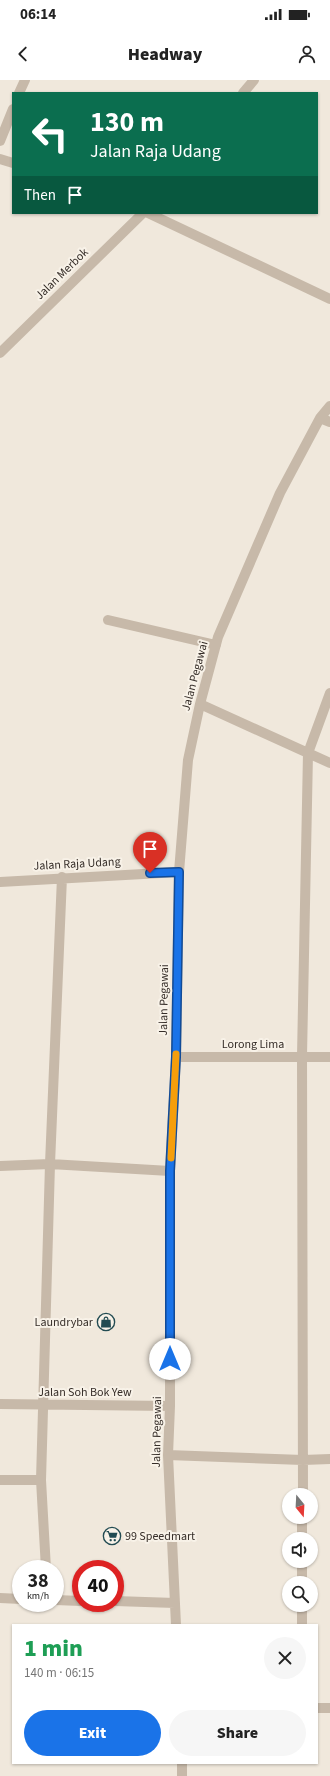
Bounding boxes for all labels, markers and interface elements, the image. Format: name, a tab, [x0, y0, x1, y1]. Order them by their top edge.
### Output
text: 06:14	[20, 4, 56, 25]
text: Headway	[128, 42, 202, 67]
icon: back	[12, 43, 34, 65]
icon: person	[296, 43, 318, 65]
text: 130 m	[90, 102, 164, 142]
icon: left	[24, 108, 76, 160]
text: Jalan Raja Udang	[90, 139, 221, 164]
icon: arrive	[64, 184, 86, 206]
text: Then	[24, 185, 56, 206]
street label: Jalan Merbok	[32, 244, 92, 304]
street label: Jalan Pegawai	[178, 639, 212, 713]
pin	[133, 832, 167, 873]
icon: arrive	[139, 838, 161, 860]
street label: Jalan Raja Udang	[33, 853, 121, 875]
street label: Jalan Pegawai	[155, 964, 173, 1036]
street label: Lorong Lima	[222, 1036, 284, 1053]
shop icon: Laundrybar	[96, 1312, 116, 1332]
place label: Laundrybar	[35, 1314, 94, 1331]
position arrow	[149, 1338, 191, 1380]
street label: Jalan Soh Bok Yew	[38, 1384, 132, 1401]
street label: Jalan Pegawai	[148, 1396, 166, 1468]
north arrow	[282, 1488, 318, 1524]
map controls	[282, 1488, 318, 1612]
supermarket icon: 99 Speedmart	[102, 1526, 122, 1546]
place label: 99 Speedmart	[125, 1528, 195, 1545]
button: sound	[282, 1532, 318, 1568]
speed limit sign: 40	[72, 1560, 124, 1612]
text: 38	[27, 1567, 49, 1595]
button: search	[282, 1576, 318, 1612]
text: km/h	[27, 1589, 49, 1603]
text: 1 min	[24, 1631, 83, 1666]
button: close	[264, 1637, 306, 1679]
text: 140 m · 06:15	[24, 1664, 94, 1682]
button: Exit	[24, 1710, 161, 1756]
button: Share	[169, 1710, 306, 1756]

